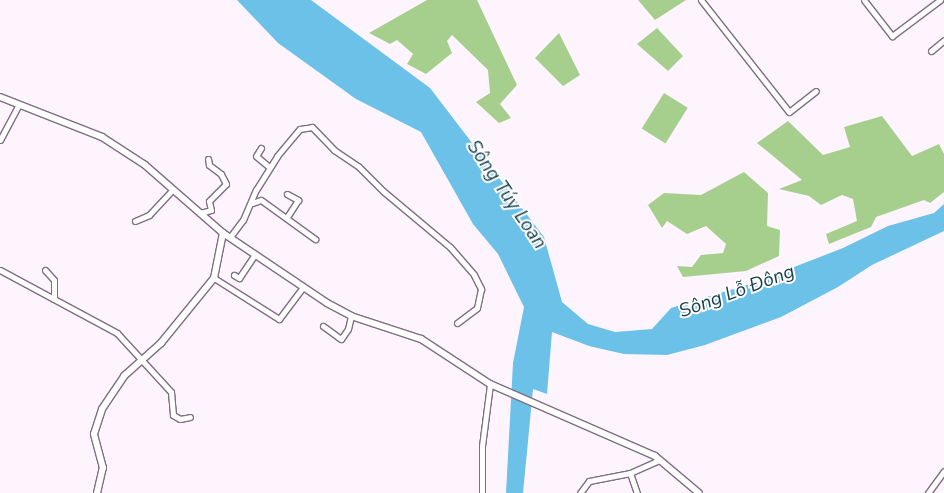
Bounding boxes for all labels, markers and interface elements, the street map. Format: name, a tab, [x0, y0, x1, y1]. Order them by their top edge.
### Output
water label: Sông Túy Loan	[461, 136, 551, 254]
water label: Sông Lỗ Đông	[676, 261, 798, 323]

